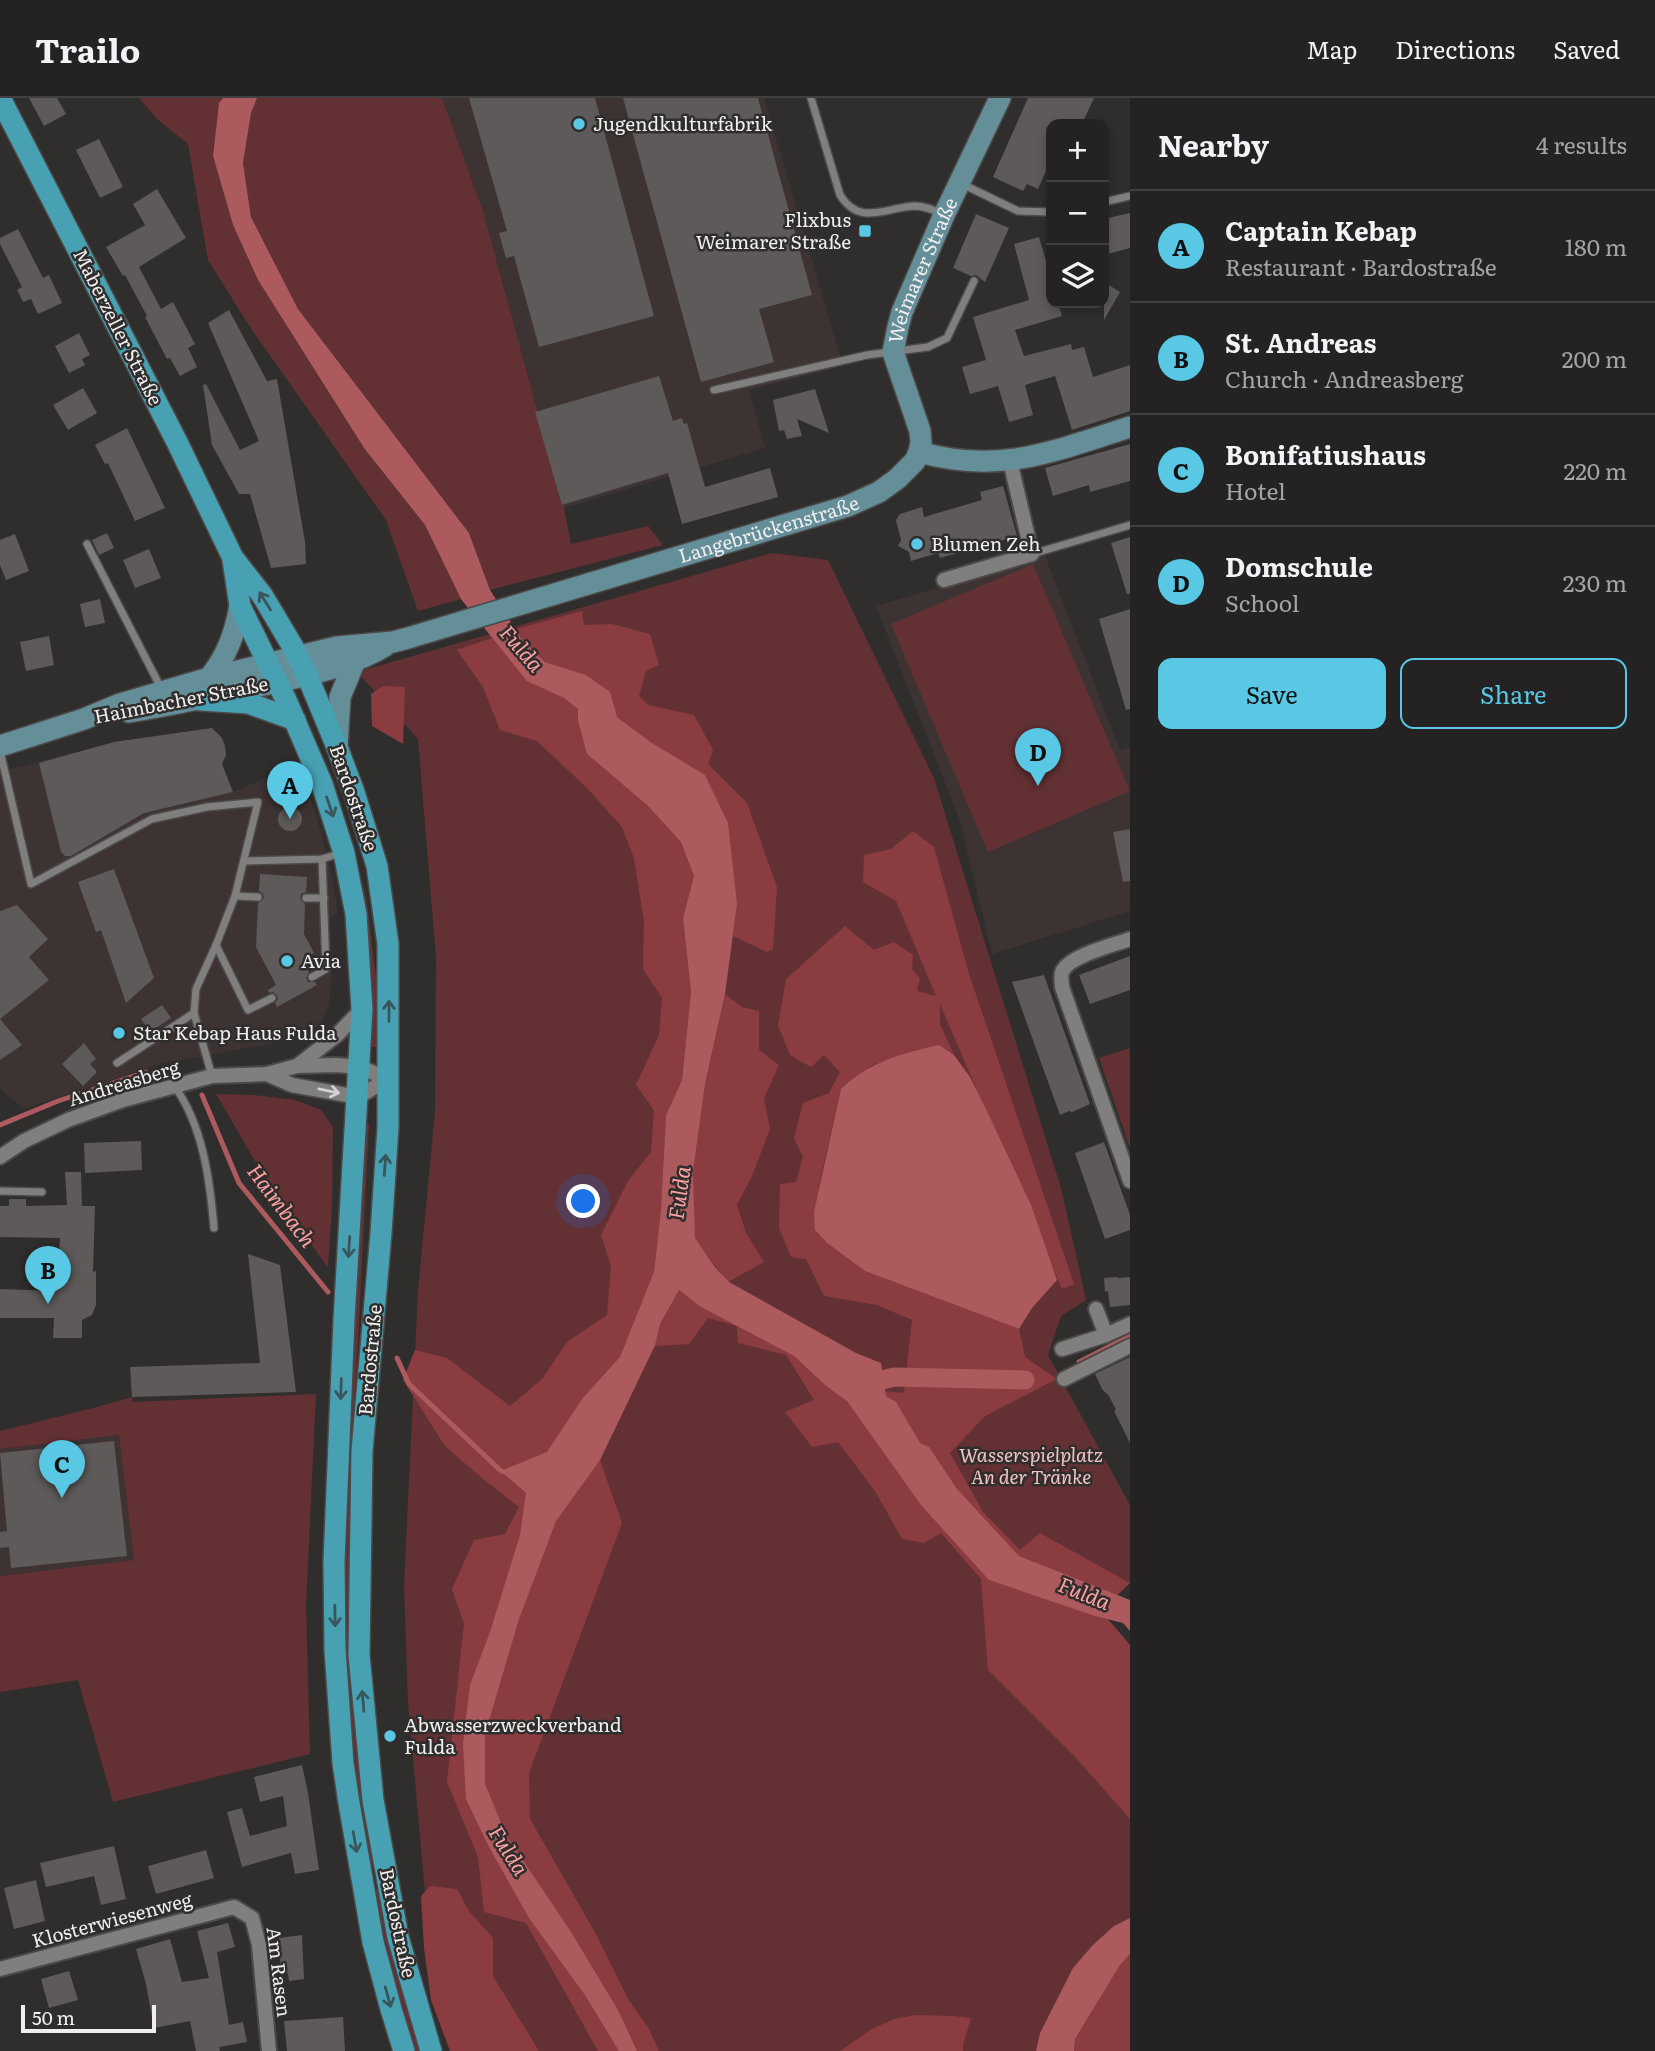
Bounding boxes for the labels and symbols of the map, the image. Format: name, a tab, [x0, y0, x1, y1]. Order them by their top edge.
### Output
place label: Jugendkulturfabrik	[593, 109, 773, 137]
marker: Jugendkulturfabrik	[571, 116, 587, 132]
street label: Weimarer Straße	[880, 192, 964, 346]
place label: Flixbus Weimarer Straße	[696, 205, 851, 255]
marker: Flixbus Weimarer Straße	[857, 223, 873, 239]
street label: Maberzeller Straße	[67, 243, 171, 410]
street label: Langebrückenstraße	[675, 488, 863, 569]
place label: Blumen Zeh	[931, 529, 1041, 557]
marker: Blumen Zeh	[909, 536, 925, 552]
one-way arrow	[258, 591, 272, 611]
water label: Fulda	[494, 617, 552, 678]
street label: Haimbacher Straße	[91, 668, 270, 730]
pin: D	[1015, 728, 1061, 786]
street label: Bardostraße	[324, 740, 386, 855]
pin: A	[267, 761, 313, 819]
one-way arrow	[325, 795, 337, 817]
place label: Avia	[301, 946, 342, 974]
marker: Avia	[279, 953, 295, 969]
one-way arrow	[382, 999, 396, 1022]
place label: Star Kebap Haus Fulda	[133, 1018, 337, 1046]
marker: Star Kebap Haus Fulda	[111, 1025, 127, 1041]
street label: Andreasberg	[64, 1052, 183, 1112]
one-way arrow	[317, 1085, 340, 1098]
one-way arrow	[379, 1154, 392, 1176]
water label: Haimbach	[241, 1156, 325, 1253]
water label: Fulda	[658, 1164, 697, 1221]
your location	[566, 1184, 600, 1218]
one-way arrow	[342, 1235, 355, 1257]
pin: B	[25, 1246, 71, 1304]
street label: Bardostraße	[350, 1303, 388, 1417]
one-way arrow	[335, 1377, 348, 1400]
pin: C	[39, 1440, 85, 1498]
park label: Wasserspielplatz An der Tränke	[959, 1440, 1103, 1490]
water label: Fulda	[1054, 1567, 1116, 1616]
one-way arrow	[328, 1604, 342, 1627]
one-way arrow	[356, 1691, 369, 1713]
place label: Abwasserzweckverband Fulda	[404, 1710, 622, 1760]
marker: Abwasserzweckverband Fulda	[382, 1728, 398, 1744]
water label: Fulda	[483, 1819, 537, 1881]
one-way arrow	[349, 1830, 363, 1853]
street label: Bardostraße	[374, 1865, 424, 1980]
street label: Klosterwiesenweg	[28, 1884, 195, 1954]
street label: Am Rasen	[261, 1925, 299, 2018]
one-way arrow	[382, 1986, 395, 2008]
scale bar	[21, 2002, 156, 2034]

